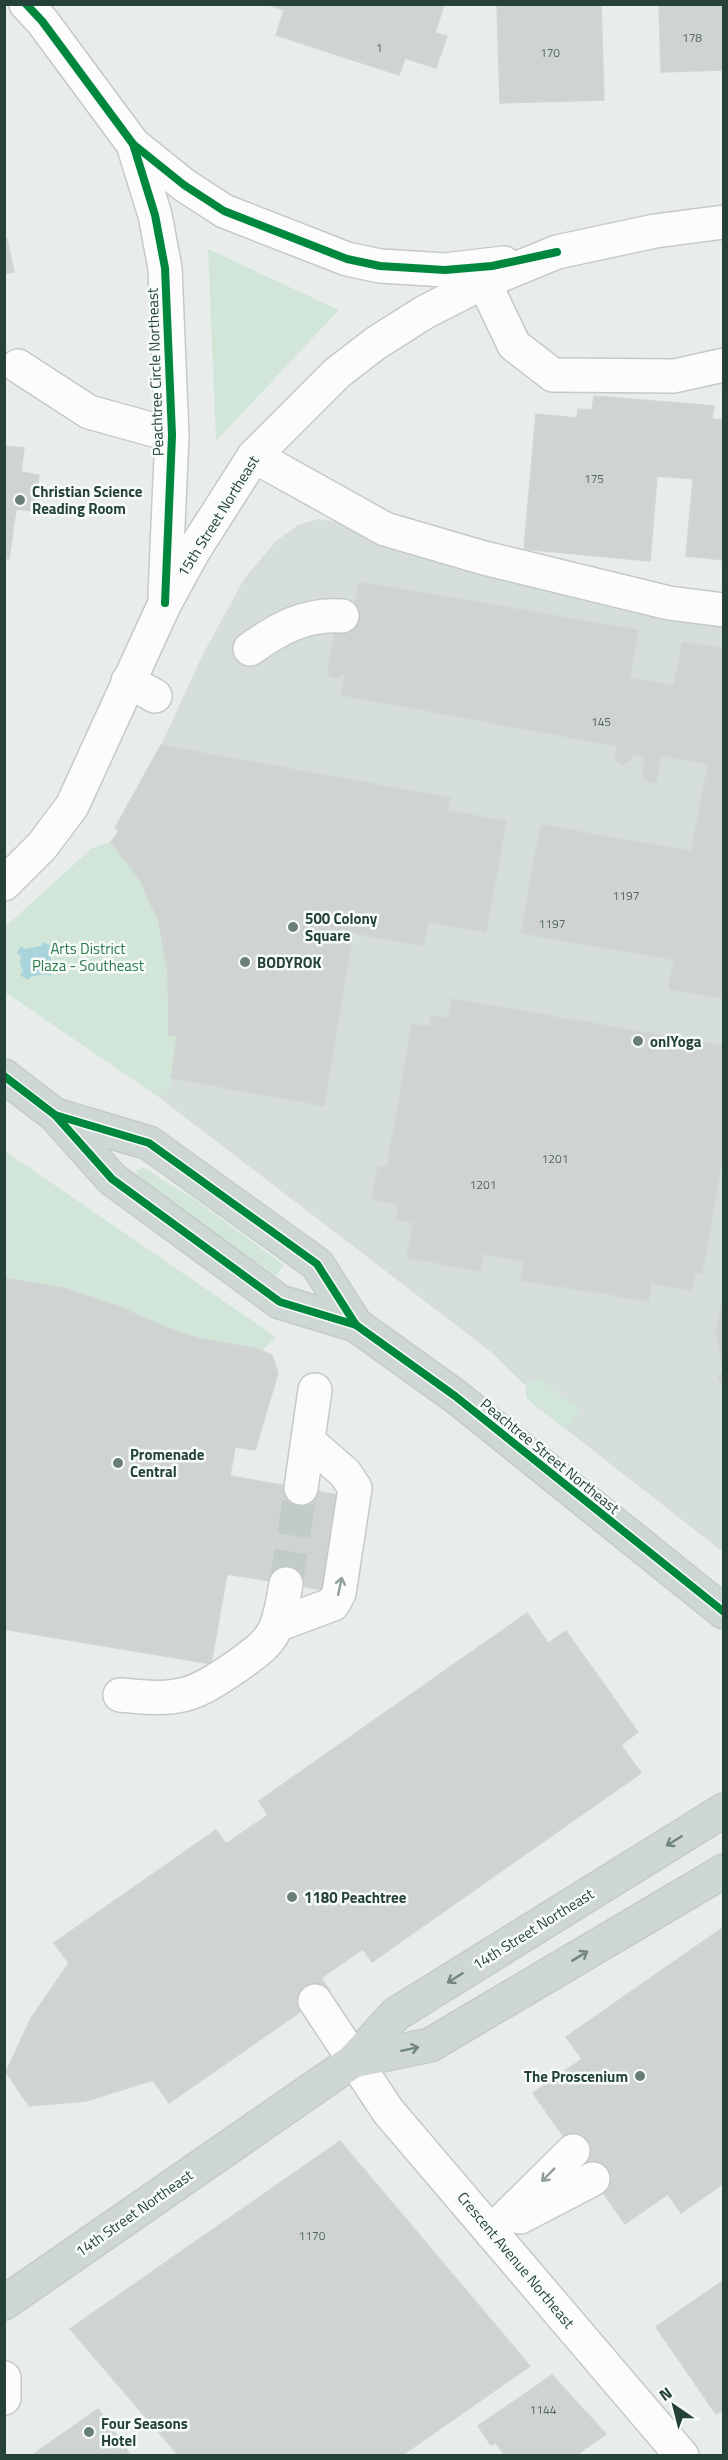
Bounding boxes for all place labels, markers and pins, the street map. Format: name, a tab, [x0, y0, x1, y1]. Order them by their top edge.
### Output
place label: Christian Science Reading Room	[32, 480, 143, 520]
marker: Christian Science Reading Room	[13, 493, 27, 507]
place label: 500 Colony Square	[305, 907, 378, 947]
marker: 500 Colony Square	[286, 920, 300, 934]
place label: BODYROK	[257, 951, 322, 974]
marker: BODYROK	[238, 955, 252, 969]
place label: onlYoga	[650, 1030, 702, 1053]
marker: onlYoga	[631, 1034, 645, 1048]
place label: Promenade Central	[130, 1443, 205, 1483]
marker: Promenade Central	[111, 1456, 125, 1470]
place label: 1180 Peachtree	[304, 1886, 407, 1909]
marker: 1180 Peachtree	[285, 1890, 299, 1904]
place label: The Proscenium	[524, 2065, 628, 2088]
marker: The Proscenium	[633, 2069, 647, 2083]
place label: Four Seasons Hotel	[101, 2412, 188, 2452]
marker: Four Seasons Hotel	[82, 2425, 96, 2439]

